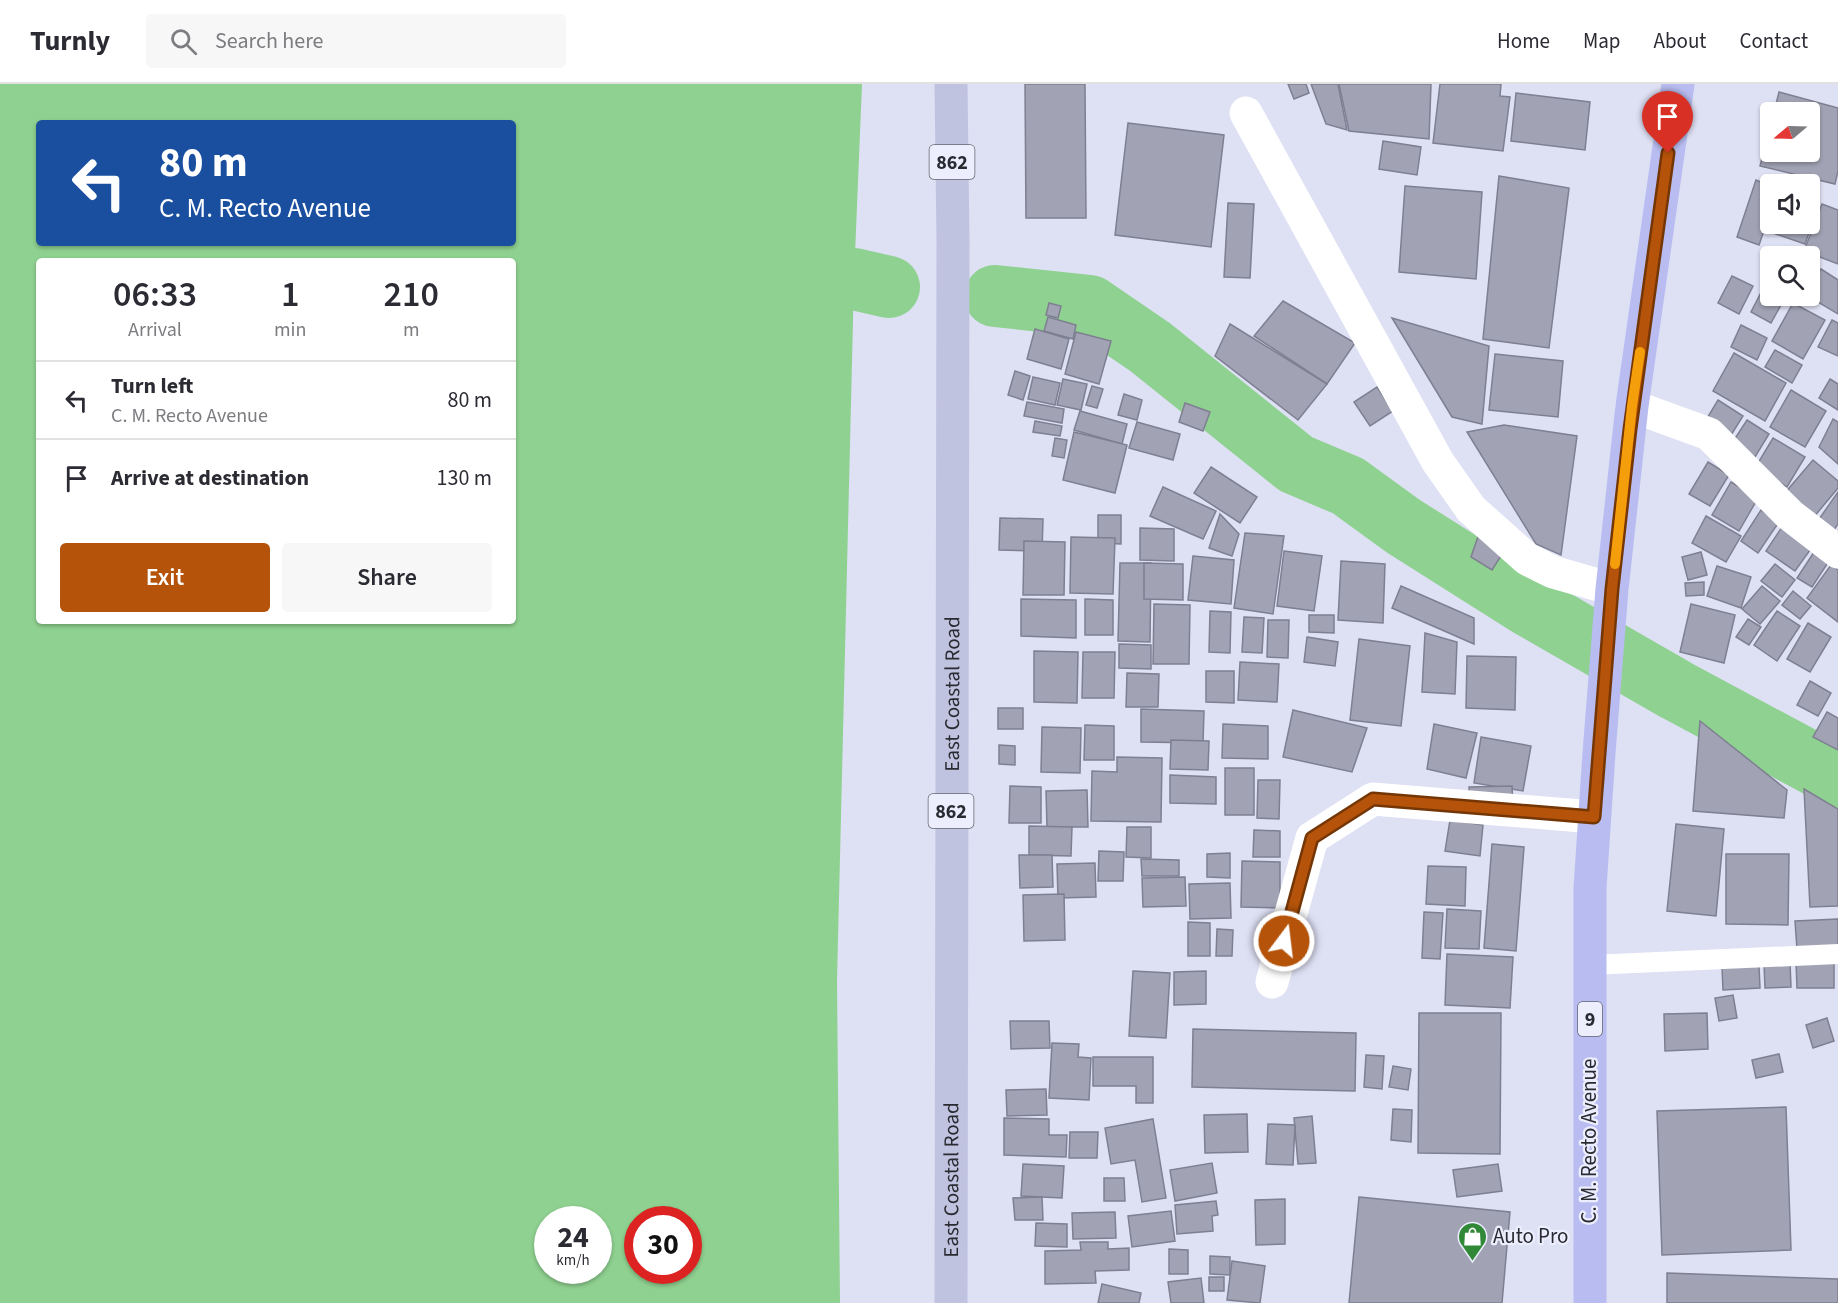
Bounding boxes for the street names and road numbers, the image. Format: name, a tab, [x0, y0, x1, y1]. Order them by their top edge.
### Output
road number: 862	[930, 145, 974, 179]
street label: East Coastal Road	[937, 616, 967, 772]
road number: 862	[928, 794, 974, 828]
road number: 9	[1578, 1002, 1602, 1036]
street label: C. M. Recto Avenue	[1574, 1059, 1604, 1223]
street label: East Coastal Road	[936, 1102, 966, 1258]

